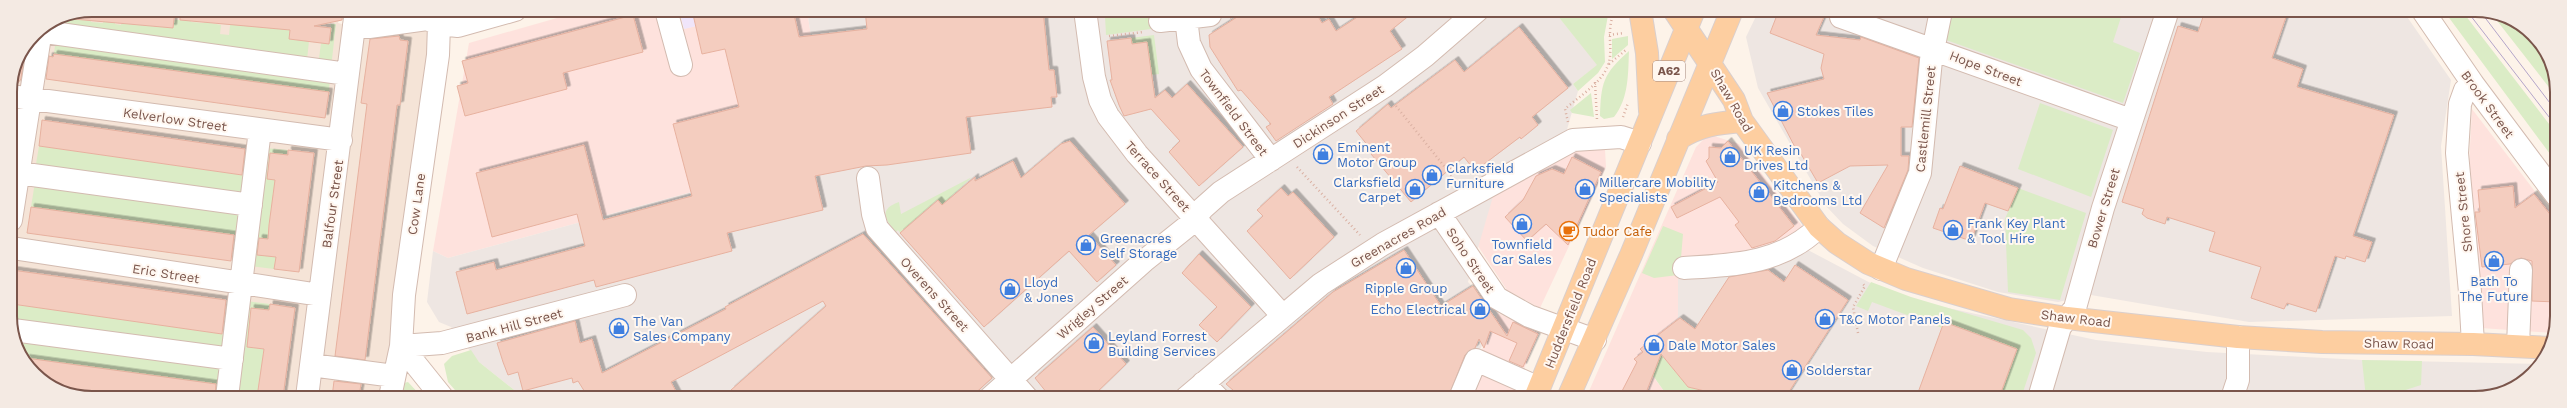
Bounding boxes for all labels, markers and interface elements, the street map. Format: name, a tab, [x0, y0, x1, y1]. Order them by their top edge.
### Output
street label: Hope Street	[1947, 48, 2025, 89]
road number: A62	[1653, 61, 1685, 81]
street label: Castlemill Street	[1912, 65, 1939, 173]
street label: Townfield Street	[1196, 66, 1271, 159]
street label: Shaw Road	[1707, 66, 1756, 134]
street label: Brook Street	[2458, 68, 2517, 141]
street label: Dickinson Street	[1290, 81, 1387, 151]
shop icon: Stokes Tiles	[1772, 100, 1794, 122]
place label: Stokes Tiles	[1797, 104, 1874, 119]
street label: Kelverlow Street	[122, 105, 228, 134]
street label: Terrace Street	[1122, 138, 1194, 215]
place label: Eminent Motor Group	[1337, 140, 1417, 170]
shop icon: Eminent Motor Group	[1312, 143, 1334, 165]
place label: UK Resin Drives Ltd	[1744, 143, 1808, 173]
shop icon: UK Resin Drives Ltd	[1719, 146, 1741, 168]
street label: Balfour Street	[319, 158, 346, 249]
place label: Clarksfield Furniture	[1446, 161, 1514, 191]
shop icon: Clarksfield Furniture	[1421, 164, 1443, 186]
street label: Bower Street	[2084, 166, 2123, 250]
street label: Shore Street	[2452, 171, 2475, 253]
street label: Cow Lane	[405, 172, 428, 236]
place label: Clarksfield Carpet	[1333, 175, 1402, 205]
place label: Millercare Mobility Specialists	[1599, 175, 1716, 205]
shop icon: Clarksfield Carpet	[1404, 178, 1426, 200]
shop icon: Millercare Mobility Specialists	[1574, 178, 1596, 200]
place label: Kitchens & Bedrooms Ltd	[1773, 178, 1862, 208]
shop icon: Kitchens & Bedrooms Ltd	[1748, 181, 1770, 203]
street label: Greenacres Road	[1348, 204, 1449, 271]
shop icon: Townfield Car Sales	[1511, 213, 1533, 235]
place label: Frank Key Plant & Tool Hire	[1967, 216, 2066, 246]
shop icon: Frank Key Plant & Tool Hire	[1942, 219, 1964, 241]
cafe icon: Tudor Cafe	[1558, 220, 1580, 242]
place label: Tudor Cafe	[1583, 224, 1652, 239]
street label: Soho Street	[1443, 225, 1498, 296]
place label: Greenacres Self Storage	[1100, 231, 1177, 261]
shop icon: Greenacres Self Storage	[1075, 234, 1097, 256]
place label: Townfield Car Sales	[1491, 237, 1553, 267]
shop icon: Bath To The Future	[2483, 250, 2505, 272]
street label: Overens Street	[897, 254, 972, 335]
street label: Huddersfield Road	[1541, 256, 1599, 370]
shop icon: Ripple Group	[1395, 257, 1417, 279]
street label: Eric Street	[131, 261, 201, 286]
street label: Wrigley Street	[1054, 272, 1131, 342]
place label: Bath To The Future	[2459, 274, 2529, 304]
place label: Lloyd & Jones	[1024, 275, 1074, 305]
shop icon: Lloyd & Jones	[999, 278, 1021, 300]
place label: Ripple Group	[1365, 281, 1447, 296]
shop icon: Echo Electrical	[1469, 298, 1491, 320]
place label: Echo Electrical	[1371, 302, 1466, 317]
street label: Bank Hill Street	[464, 305, 565, 346]
street label: Shaw Road	[2040, 307, 2112, 330]
shop icon: T&C Motor Panels	[1814, 308, 1836, 330]
place label: T&C Motor Panels	[1839, 312, 1951, 327]
place label: The Van Sales Company	[633, 314, 731, 344]
shop icon: The Van Sales Company	[608, 317, 630, 339]
place label: Leyland Forrest Building Services	[1108, 329, 1216, 359]
shop icon: Leyland Forrest Building Services	[1083, 332, 1105, 354]
shop icon: Dale Motor Sales	[1643, 334, 1665, 356]
street label: Shaw Road	[2364, 335, 2434, 352]
place label: Dale Motor Sales	[1668, 338, 1776, 353]
shop icon: Solderstar	[1781, 359, 1803, 381]
place label: Solderstar	[1806, 363, 1872, 378]

